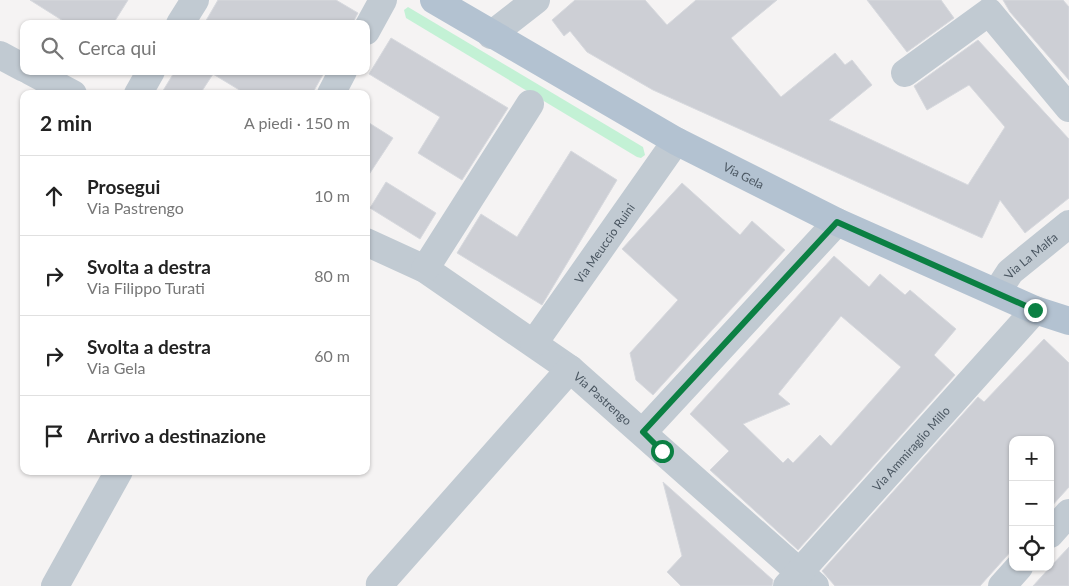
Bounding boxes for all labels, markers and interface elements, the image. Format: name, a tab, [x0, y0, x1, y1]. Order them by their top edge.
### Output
search box	[20, 20, 370, 75]
icon: search	[38, 34, 66, 62]
text: Cerca qui	[78, 36, 156, 59]
text: 2 min	[40, 110, 92, 135]
text: A piedi · 150 m	[244, 113, 350, 132]
street label: Via Gela	[721, 159, 767, 192]
text: Prosegui	[87, 175, 160, 198]
icon: ahead	[40, 182, 68, 210]
text: 10 m	[314, 186, 350, 205]
text: Via Pastrengo	[87, 198, 184, 217]
street label: Via Meuccio Ruini	[571, 200, 638, 286]
street label: Via La Malfa	[1000, 229, 1060, 281]
text: Svolta a destra	[87, 255, 211, 278]
icon: right	[40, 262, 68, 290]
text: 80 m	[314, 266, 350, 285]
text: Via Filippo Turati	[87, 278, 205, 297]
route end	[1024, 299, 1047, 322]
text: Svolta a destra	[87, 335, 211, 358]
icon: right	[40, 342, 68, 370]
text: 60 m	[314, 346, 350, 365]
text: Via Gela	[87, 358, 146, 377]
street label: Via Pastrengo	[571, 368, 635, 428]
street label: Via Ammiraglio Millo	[869, 403, 953, 494]
icon: arrive	[40, 422, 68, 450]
text: Arrivo a destinazione	[87, 424, 266, 447]
map controls	[1009, 436, 1054, 571]
button: +	[1009, 436, 1054, 481]
route start	[651, 440, 674, 463]
button: −	[1009, 481, 1054, 526]
button: locate	[1009, 526, 1054, 571]

